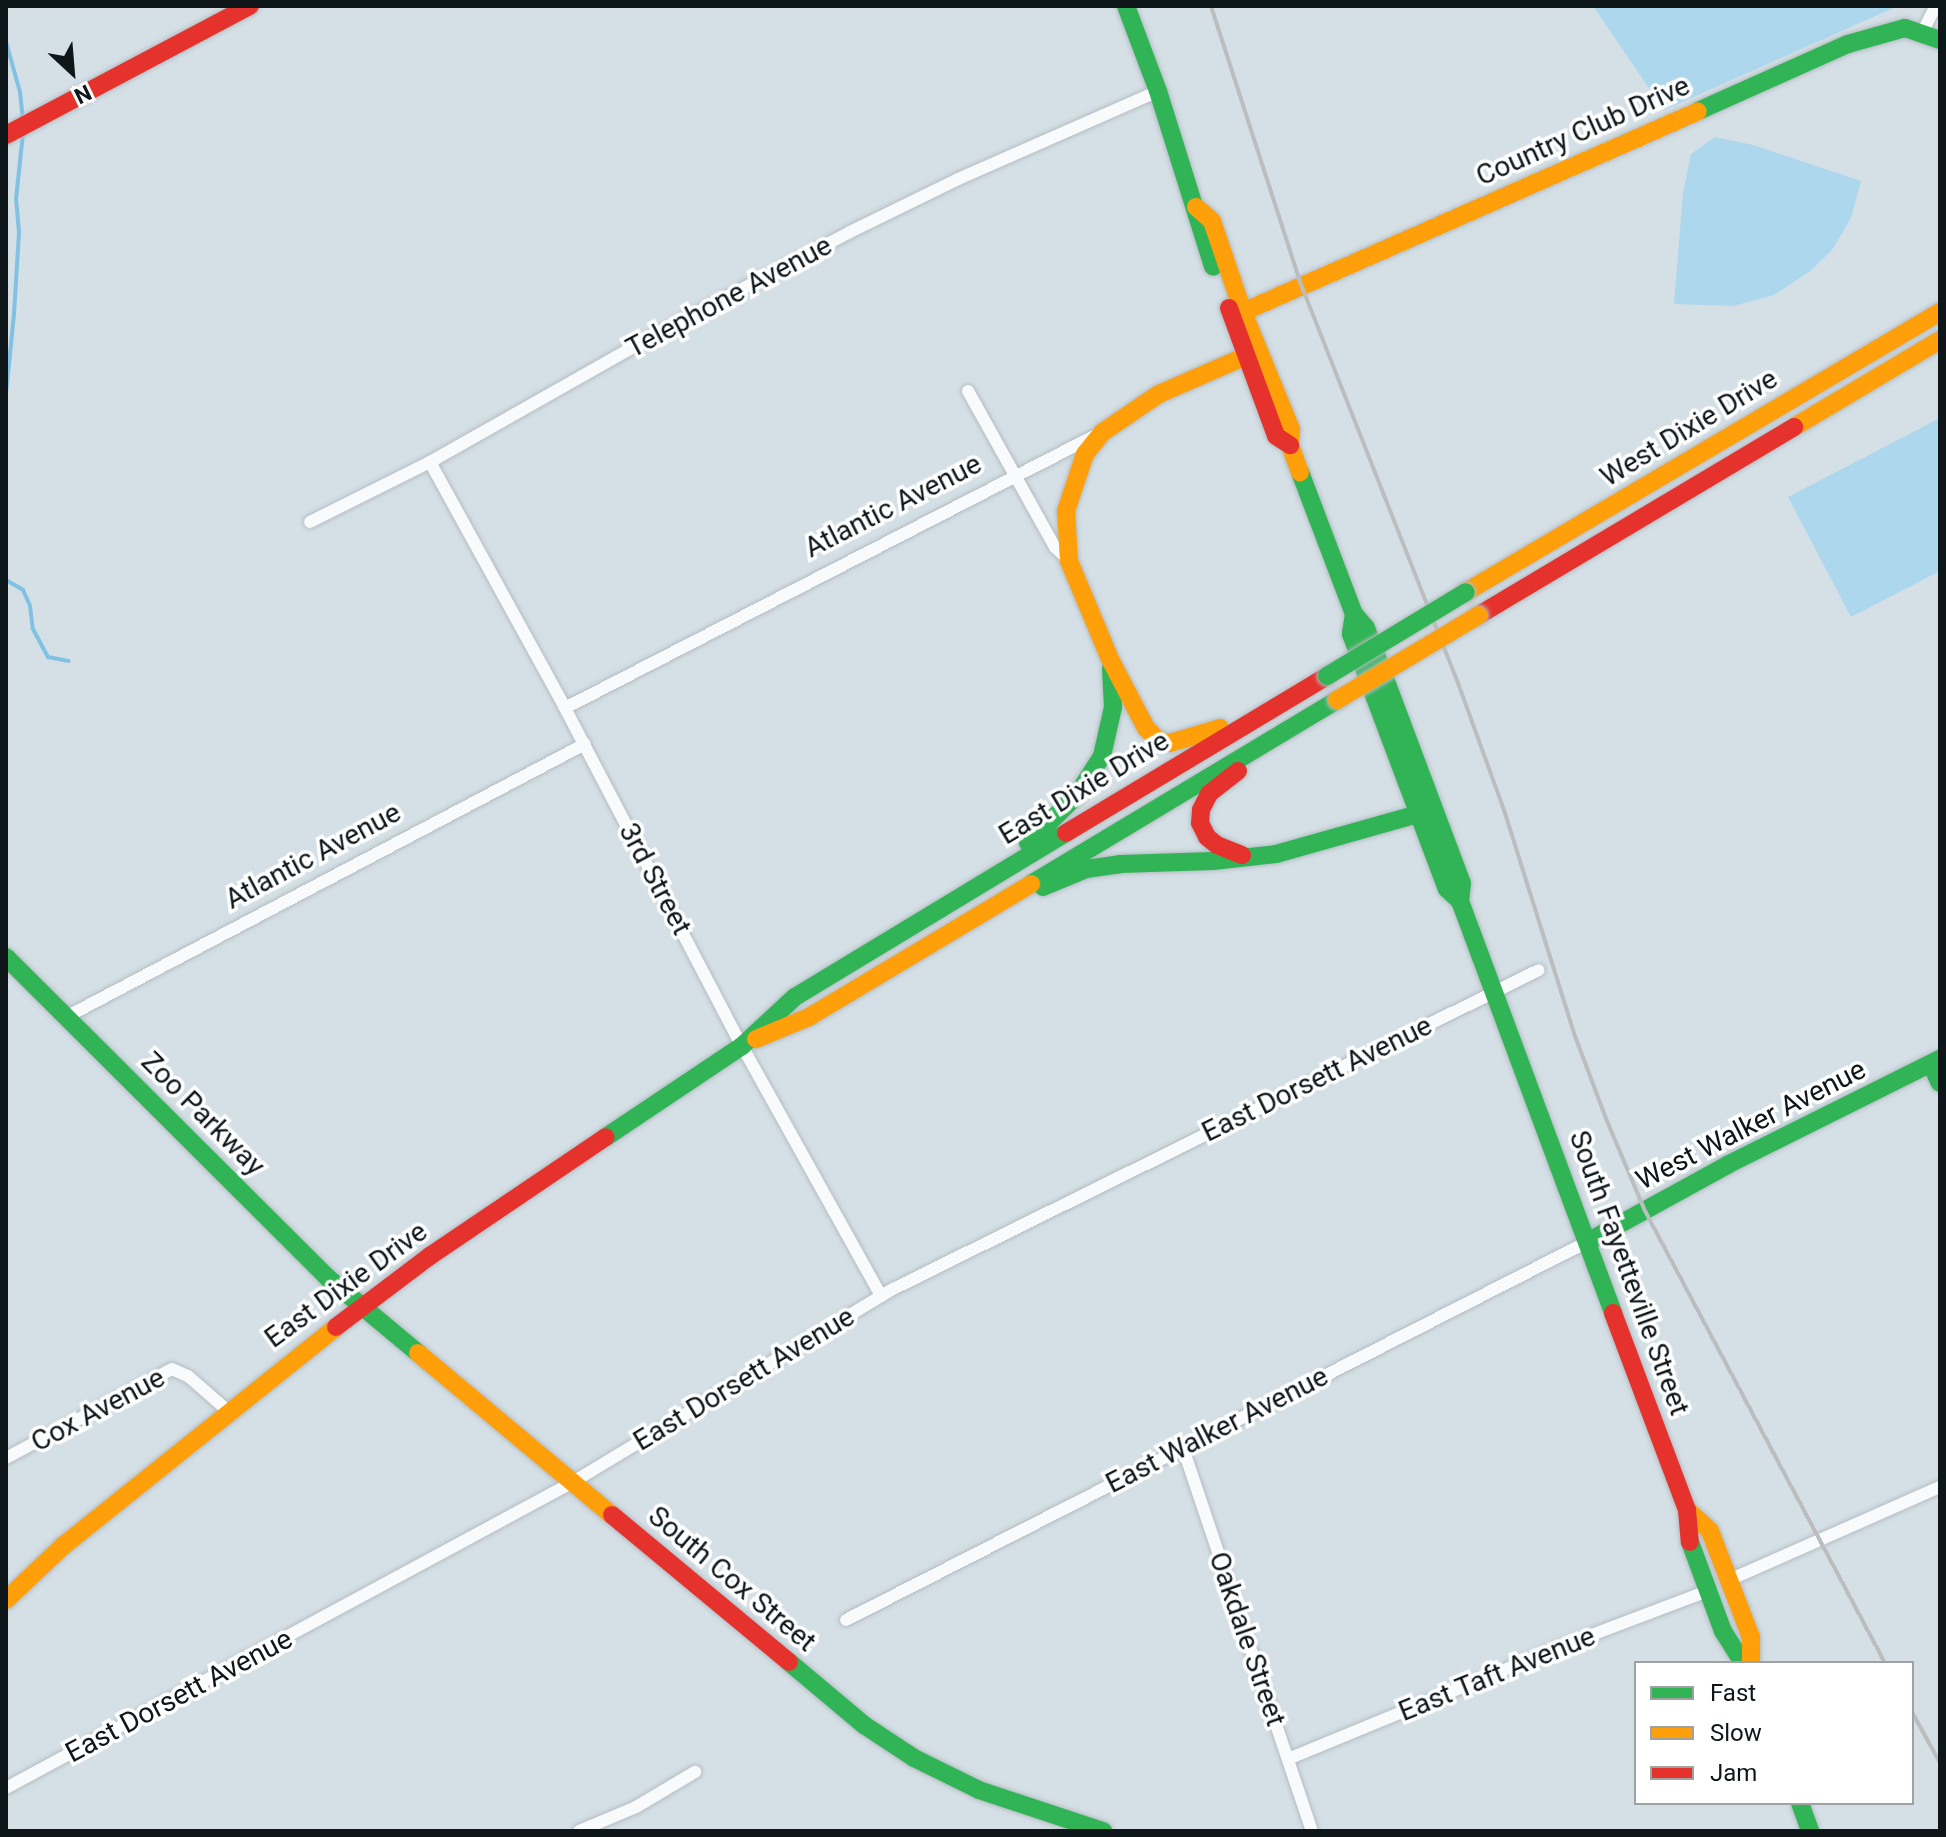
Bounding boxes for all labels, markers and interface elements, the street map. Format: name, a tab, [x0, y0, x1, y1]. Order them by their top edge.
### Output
north arrow	[32, 32, 112, 112]
street label: Country Club Drive	[1471, 69, 1695, 193]
text: N	[70, 79, 95, 109]
street label: Telephone Avenue	[621, 229, 837, 365]
street label: West Dixie Drive	[1594, 362, 1784, 494]
street label: Atlantic Avenue	[799, 447, 987, 565]
street label: East Dixie Drive	[993, 724, 1175, 852]
street label: Atlantic Avenue	[220, 796, 406, 916]
street label: 3rd Street	[612, 817, 698, 941]
street label: East Dorsett Avenue	[1197, 1009, 1437, 1149]
street label: Zoo Parkway	[134, 1045, 272, 1183]
street label: West Walker Avenue	[1631, 1053, 1871, 1197]
street label: South Fayetteville Street	[1562, 1126, 1696, 1420]
street label: East Dixie Drive	[258, 1215, 434, 1355]
street label: East Dorsett Avenue	[627, 1300, 861, 1458]
street label: East Walker Avenue	[1100, 1359, 1334, 1501]
street label: Cox Avenue	[26, 1361, 170, 1459]
street label: South Cox Street	[641, 1499, 823, 1659]
street label: Oakdale Street	[1202, 1548, 1292, 1730]
street label: East Taft Avenue	[1394, 1619, 1600, 1729]
street label: East Dorsett Avenue	[60, 1622, 298, 1770]
legend	[1634, 1661, 1914, 1805]
text: Fast	[1710, 1679, 1756, 1707]
text: Slow	[1710, 1719, 1762, 1747]
text: Jam	[1710, 1759, 1757, 1787]

